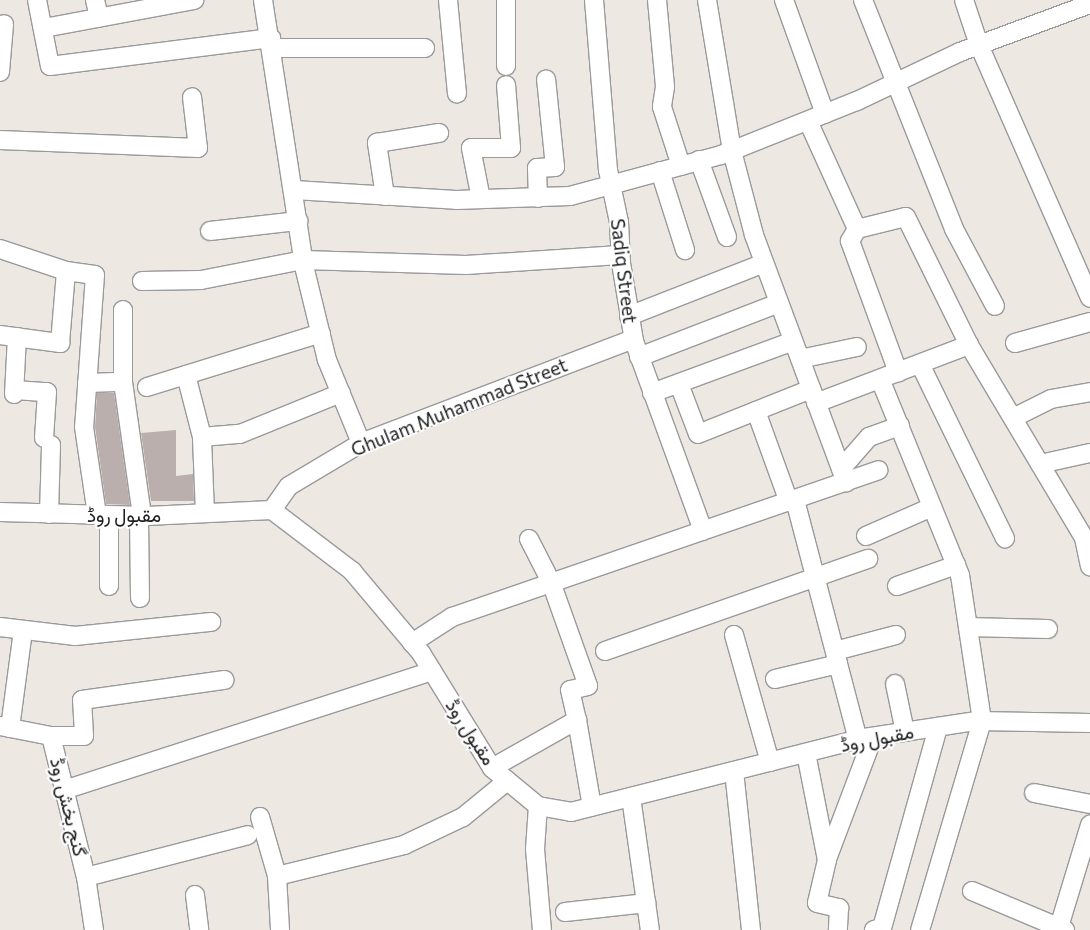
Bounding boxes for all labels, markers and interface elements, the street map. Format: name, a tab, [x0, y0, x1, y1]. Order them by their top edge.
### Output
street label: Sadiq Street	[606, 217, 642, 325]
street label: Ghulam Muhammad Street	[347, 353, 571, 461]
street label: مقبول روڈ	[87, 504, 161, 526]
street label: مقبول روڈ	[441, 695, 501, 769]
street label: مقبول روڈ	[838, 720, 916, 756]
street label: گنج بخش روڈ	[46, 755, 92, 859]

